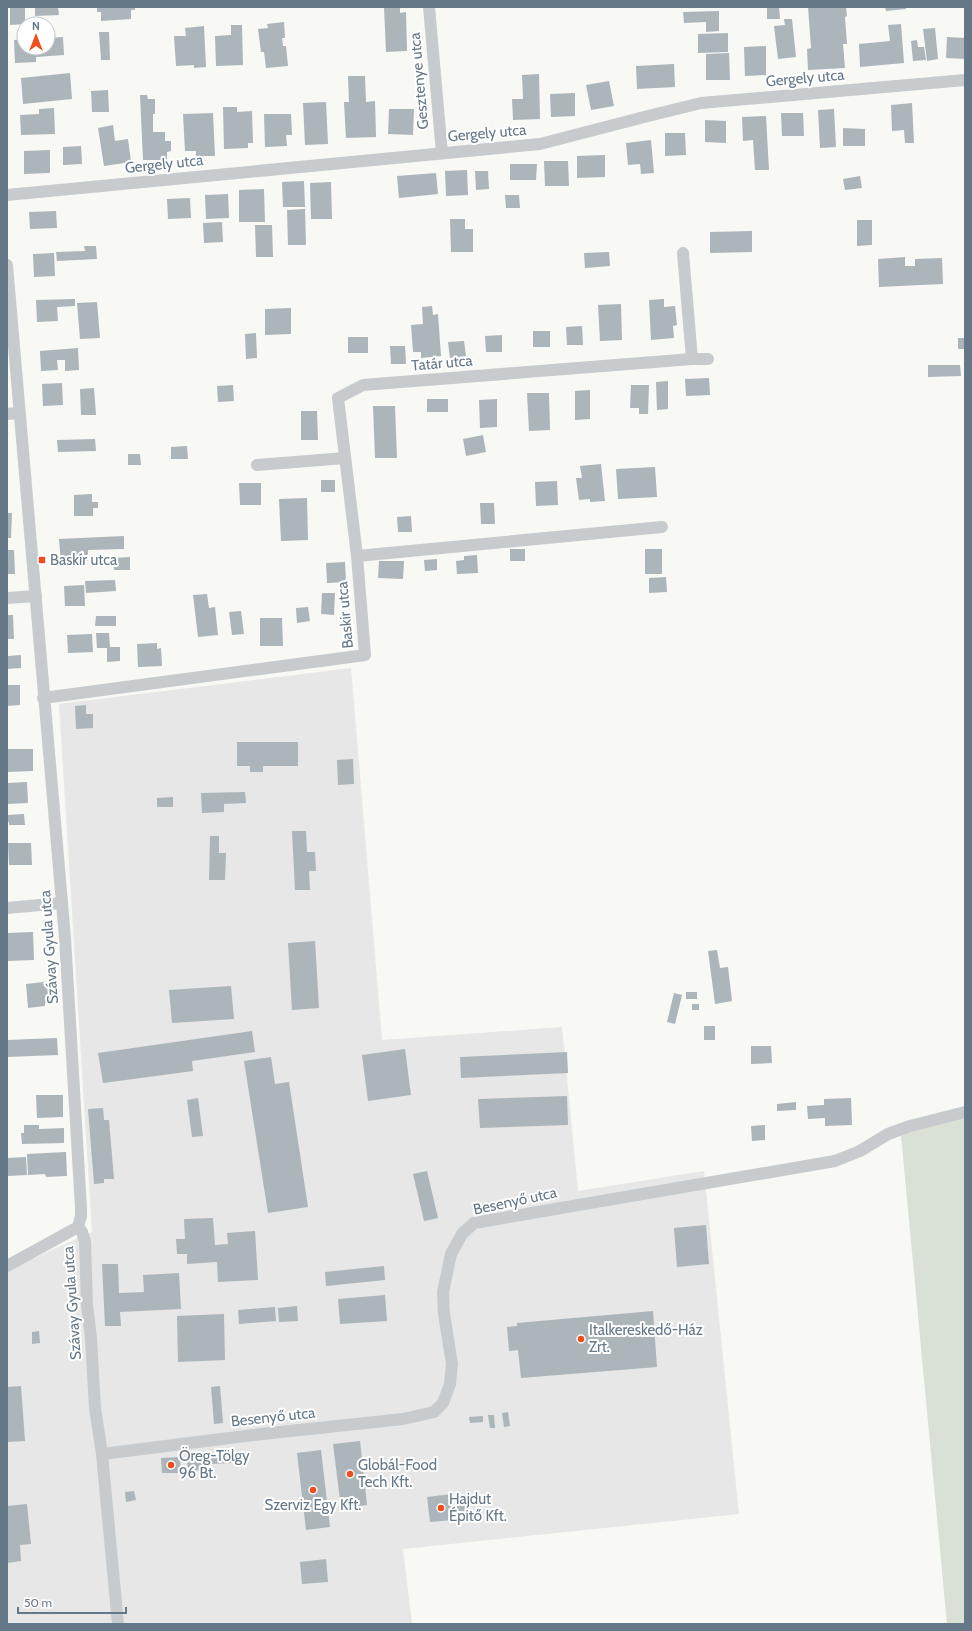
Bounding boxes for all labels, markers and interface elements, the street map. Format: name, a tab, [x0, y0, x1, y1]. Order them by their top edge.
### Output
north arrow	[16, 16, 56, 56]
text: N	[32, 19, 40, 33]
street label: Gesztenye utca	[406, 31, 432, 130]
street label: Gergely utca	[765, 66, 846, 90]
street label: Gergely utca	[447, 121, 528, 145]
street label: Gergely utca	[124, 151, 205, 177]
street label: Tatár utca	[411, 351, 474, 375]
place label: Baskír utca	[50, 551, 118, 569]
marker: Baskír utca	[37, 555, 47, 565]
street label: Baskir utca	[333, 580, 357, 649]
street label: Szávay Gyula utca	[36, 889, 62, 1004]
street label: Besenyő utca	[472, 1183, 559, 1219]
street label: Szávay Gyula utca	[59, 1245, 85, 1360]
place label: Italkereskedő-Ház Zrt.	[589, 1321, 703, 1356]
marker: Italkereskedő-Ház Zrt.	[576, 1334, 586, 1344]
street label: Besenyő utca	[230, 1404, 317, 1430]
place label: Öreg-Tölgy 96 Bt.	[179, 1447, 250, 1482]
place label: Globál-Food Tech Kft.	[358, 1456, 437, 1491]
marker: Öreg-Tölgy 96 Bt.	[166, 1460, 176, 1470]
marker: Globál-Food Tech Kft.	[345, 1469, 355, 1479]
marker: Szerviz Egy Kft.	[308, 1485, 318, 1495]
place label: Hajdut Épitő Kft.	[449, 1490, 507, 1525]
place label: Szerviz Egy Kft.	[265, 1496, 361, 1514]
marker: Hajdut Épitő Kft.	[436, 1503, 446, 1513]
scale bar	[18, 1589, 126, 1615]
text: 50 m	[24, 1595, 52, 1610]

